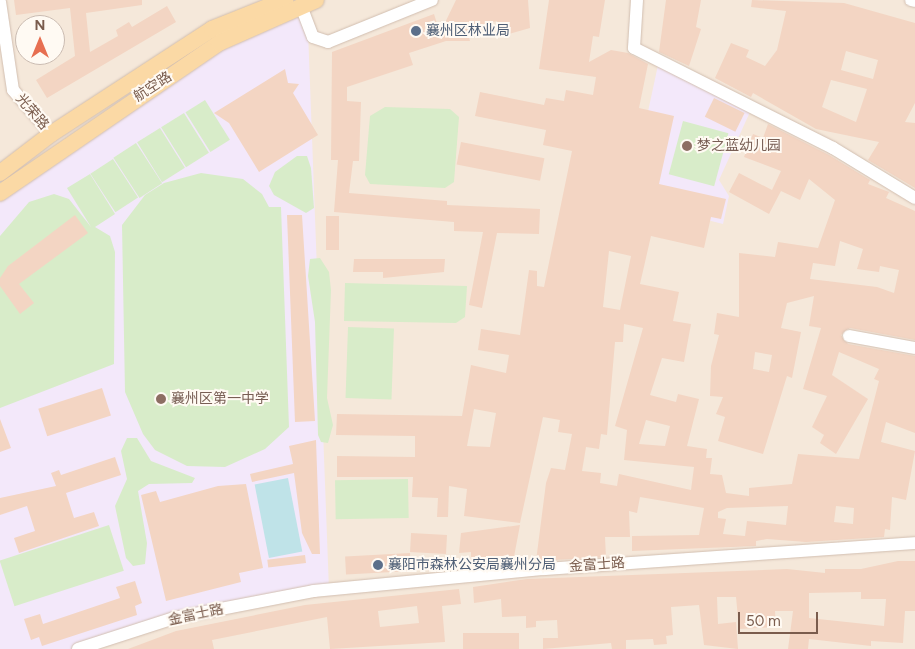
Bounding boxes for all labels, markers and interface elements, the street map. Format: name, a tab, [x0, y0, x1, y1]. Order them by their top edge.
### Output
north arrow	[15, 15, 65, 65]
text: N	[35, 17, 45, 34]
place label: 襄州区林业局	[426, 23, 510, 39]
marker: 襄州区林业局	[410, 25, 422, 37]
street label: 航空路	[131, 69, 175, 105]
street label: 光荣路	[12, 91, 52, 133]
place label: 梦之蓝幼儿园	[697, 138, 781, 154]
marker: 梦之蓝幼儿园	[681, 140, 693, 152]
place label: 襄州区第一中学	[171, 391, 269, 407]
marker: 襄州区第一中学	[155, 393, 167, 405]
street label: 金富士路	[568, 555, 626, 575]
place label: 襄阳市森林公安局襄州分局	[388, 557, 556, 573]
marker: 襄阳市森林公安局襄州分局	[372, 559, 384, 571]
street label: 金富士路	[167, 601, 225, 629]
scale bar	[740, 602, 820, 634]
text: 50 m	[746, 612, 781, 630]

